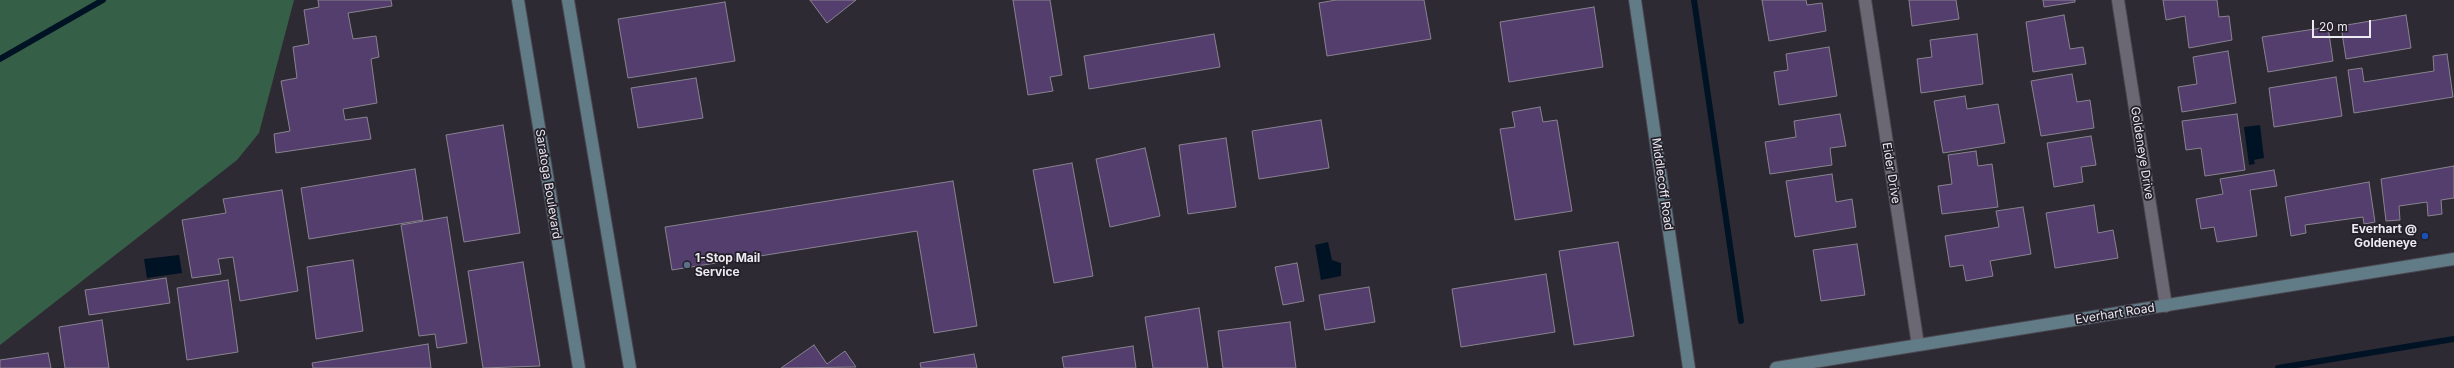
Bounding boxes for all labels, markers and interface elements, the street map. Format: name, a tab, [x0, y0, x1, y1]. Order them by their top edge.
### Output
scale bar	[2314, 12, 2373, 38]
text: 20 m	[2319, 19, 2348, 34]
street label: Goldeneye Drive	[2128, 105, 2156, 201]
street label: Saratoga Boulevard	[532, 128, 564, 240]
street label: Middlecoff Road	[1648, 137, 1676, 231]
street label: Eider Drive	[1879, 141, 1903, 205]
place label: Everhart @ Goldeneye	[2352, 222, 2417, 250]
marker: Everhart @ Goldeneye	[2420, 231, 2430, 241]
place label: 1-Stop Mail Service	[695, 251, 760, 279]
marker: 1-Stop Mail Service	[682, 260, 692, 270]
street label: Everhart Road	[2074, 301, 2156, 327]

